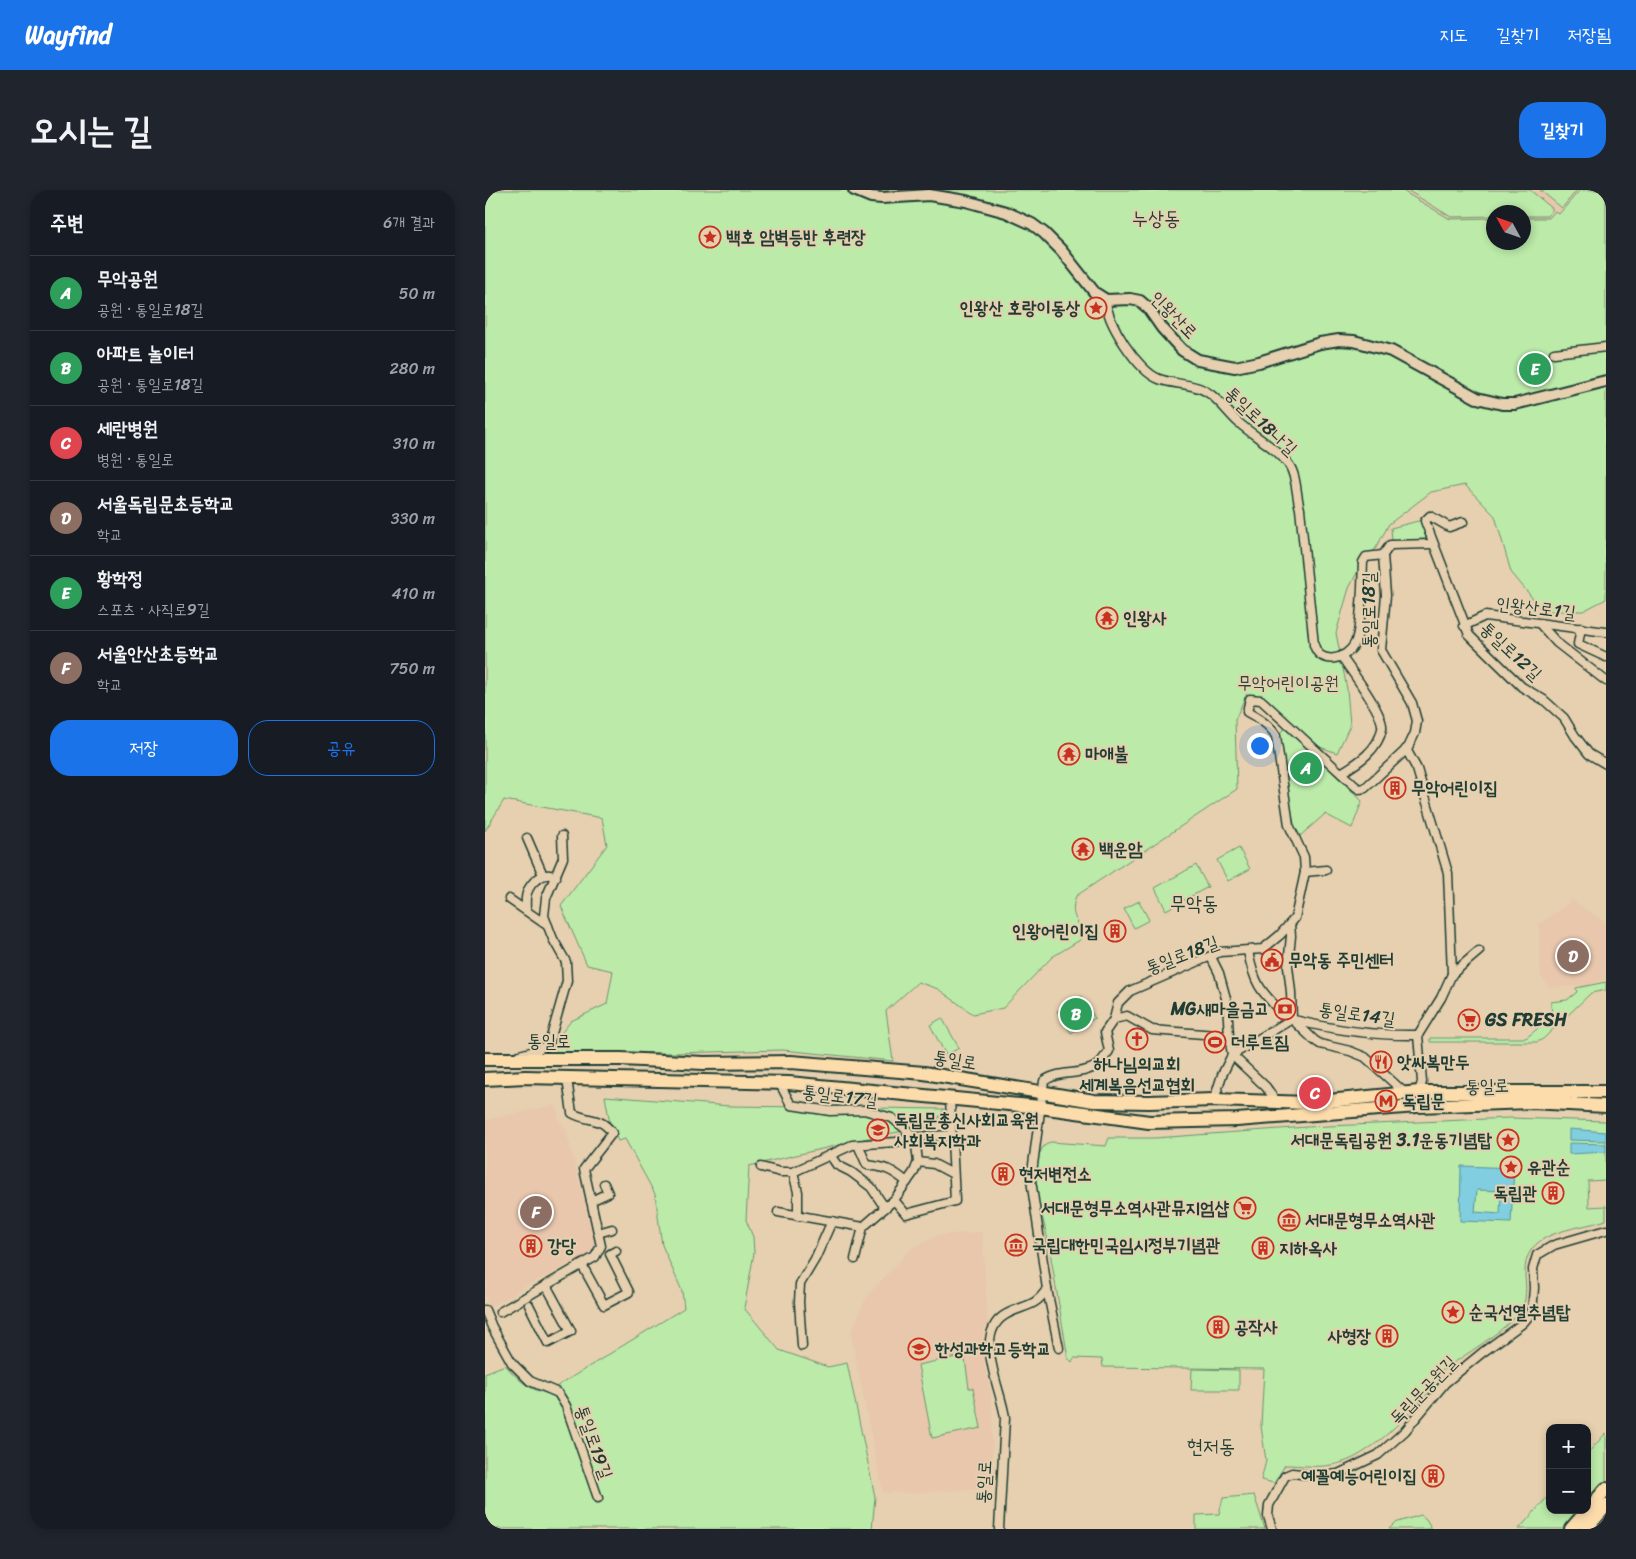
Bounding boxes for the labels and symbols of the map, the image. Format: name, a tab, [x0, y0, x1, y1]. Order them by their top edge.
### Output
district label: 누상동	[1132, 201, 1180, 236]
north arrow	[1486, 205, 1531, 250]
place label: 백호 암벽등반 후련장	[726, 221, 866, 253]
place icon: 백호 암벽등반 후련장	[698, 225, 722, 249]
street label: 인왕산로	[1142, 283, 1206, 347]
place label: 인왕산 호랑이동상	[959, 292, 1081, 324]
place icon: 인왕산 호랑이동상	[1084, 296, 1108, 320]
pin: E	[1519, 350, 1551, 388]
street label: 통일로18나길	[1217, 378, 1306, 464]
street label: 통일로18길	[1353, 571, 1385, 648]
street label: 인왕산로1길	[1494, 587, 1578, 629]
place label: 인왕사	[1123, 602, 1167, 634]
temple icon: 인왕사	[1095, 606, 1119, 630]
street label: 통일로12길	[1472, 613, 1550, 689]
park label: 무악어린이공원	[1237, 667, 1339, 699]
your location	[1247, 733, 1273, 759]
place label: 마애불	[1085, 738, 1128, 770]
temple icon: 마애불	[1057, 742, 1081, 766]
pin: A	[1290, 749, 1322, 787]
place label: 무악어린이집	[1411, 772, 1498, 804]
building icon: 무악어린이집	[1383, 776, 1407, 800]
place label: 백운암	[1099, 833, 1143, 865]
temple icon: 백운암	[1071, 837, 1095, 861]
district label: 무악동	[1170, 886, 1218, 921]
place label: 인왕어린이집	[1012, 915, 1099, 947]
building icon: 인왕어린이집	[1103, 919, 1127, 943]
street label: 통일로18길	[1141, 926, 1224, 984]
pin: D	[1557, 937, 1589, 975]
place label: 무악동 주민센터	[1288, 944, 1394, 976]
public building icon: 무악동 주민센터	[1260, 948, 1284, 972]
place label: MG새마을금고	[1170, 993, 1269, 1025]
street label: 통일로14길	[1317, 993, 1398, 1035]
pin: B	[1060, 995, 1092, 1033]
bank icon: MG새마을금고	[1273, 997, 1297, 1021]
place label: GS FRESH	[1484, 1004, 1567, 1036]
supermarket icon: GS FRESH	[1457, 1008, 1481, 1032]
street label: 통일로	[527, 1025, 571, 1057]
place label: 더루트짐	[1231, 1026, 1289, 1058]
church icon: 하나님의교회 세계복음선교협회	[1125, 1027, 1149, 1051]
sports icon: 더루트짐	[1203, 1030, 1227, 1054]
street label: 통일로	[931, 1041, 979, 1079]
place label: 앗싸복만두	[1397, 1046, 1469, 1078]
place label: 하나님의교회 세계복음선교협회	[1079, 1048, 1195, 1101]
restaurant icon: 앗싸복만두	[1369, 1050, 1393, 1074]
street label: 통일로	[1465, 1069, 1509, 1103]
pin: C	[1299, 1074, 1331, 1112]
street label: 통일로17길	[800, 1075, 880, 1117]
place label: 독립문	[1402, 1085, 1445, 1117]
metro station icon: 독립문	[1374, 1089, 1398, 1113]
place label: 독립문총신사회교육원 사회복지학과	[894, 1104, 1039, 1157]
school or university icon: 독립문총신사회교육원 사회복지학과	[866, 1118, 890, 1142]
place label: 서대문독립공원 3.1운동기념탑	[1290, 1124, 1493, 1156]
place icon: 서대문독립공원 3.1운동기념탑	[1496, 1128, 1520, 1152]
place label: 유관순	[1527, 1151, 1570, 1183]
place icon: 유관순	[1499, 1155, 1523, 1179]
place label: 현저변전소	[1019, 1158, 1091, 1190]
building icon: 현저변전소	[991, 1162, 1015, 1186]
place label: 독립관	[1494, 1177, 1538, 1209]
building icon: 독립관	[1541, 1181, 1565, 1205]
place label: 서대문형무소역사관뮤지엄샵	[1041, 1192, 1230, 1224]
pin: F	[520, 1193, 552, 1231]
supermarket icon: 서대문형무소역사관뮤지엄샵	[1233, 1196, 1257, 1220]
place label: 서대문형무소역사관	[1305, 1204, 1436, 1236]
museum icon: 서대문형무소역사관	[1277, 1208, 1301, 1232]
place label: 국립대한민국임시정부기념관	[1032, 1229, 1221, 1261]
place label: 강당	[547, 1230, 576, 1262]
place label: 지하옥사	[1279, 1232, 1337, 1264]
museum icon: 국립대한민국임시정부기념관	[1004, 1233, 1028, 1257]
building icon: 강당	[519, 1234, 543, 1258]
building icon: 지하옥사	[1251, 1236, 1275, 1260]
place label: 순국선열추념탑	[1469, 1296, 1571, 1328]
place icon: 순국선열추념탑	[1441, 1300, 1465, 1324]
place label: 공작사	[1234, 1311, 1278, 1343]
building icon: 공작사	[1206, 1315, 1230, 1339]
place label: 사형장	[1328, 1320, 1372, 1352]
building icon: 사형장	[1375, 1324, 1399, 1348]
place label: 한성과학고등학교	[934, 1333, 1051, 1365]
school or university icon: 한성과학고등학교	[907, 1337, 931, 1361]
street label: 독립문공원길	[1381, 1347, 1465, 1432]
street label: 통일로19길	[566, 1400, 622, 1484]
district label: 현저동	[1187, 1429, 1235, 1464]
street label: 통일로	[967, 1459, 1001, 1505]
place label: 예꼴예능어린이집	[1301, 1460, 1417, 1492]
building icon: 예꼴예능어린이집	[1421, 1464, 1445, 1488]

